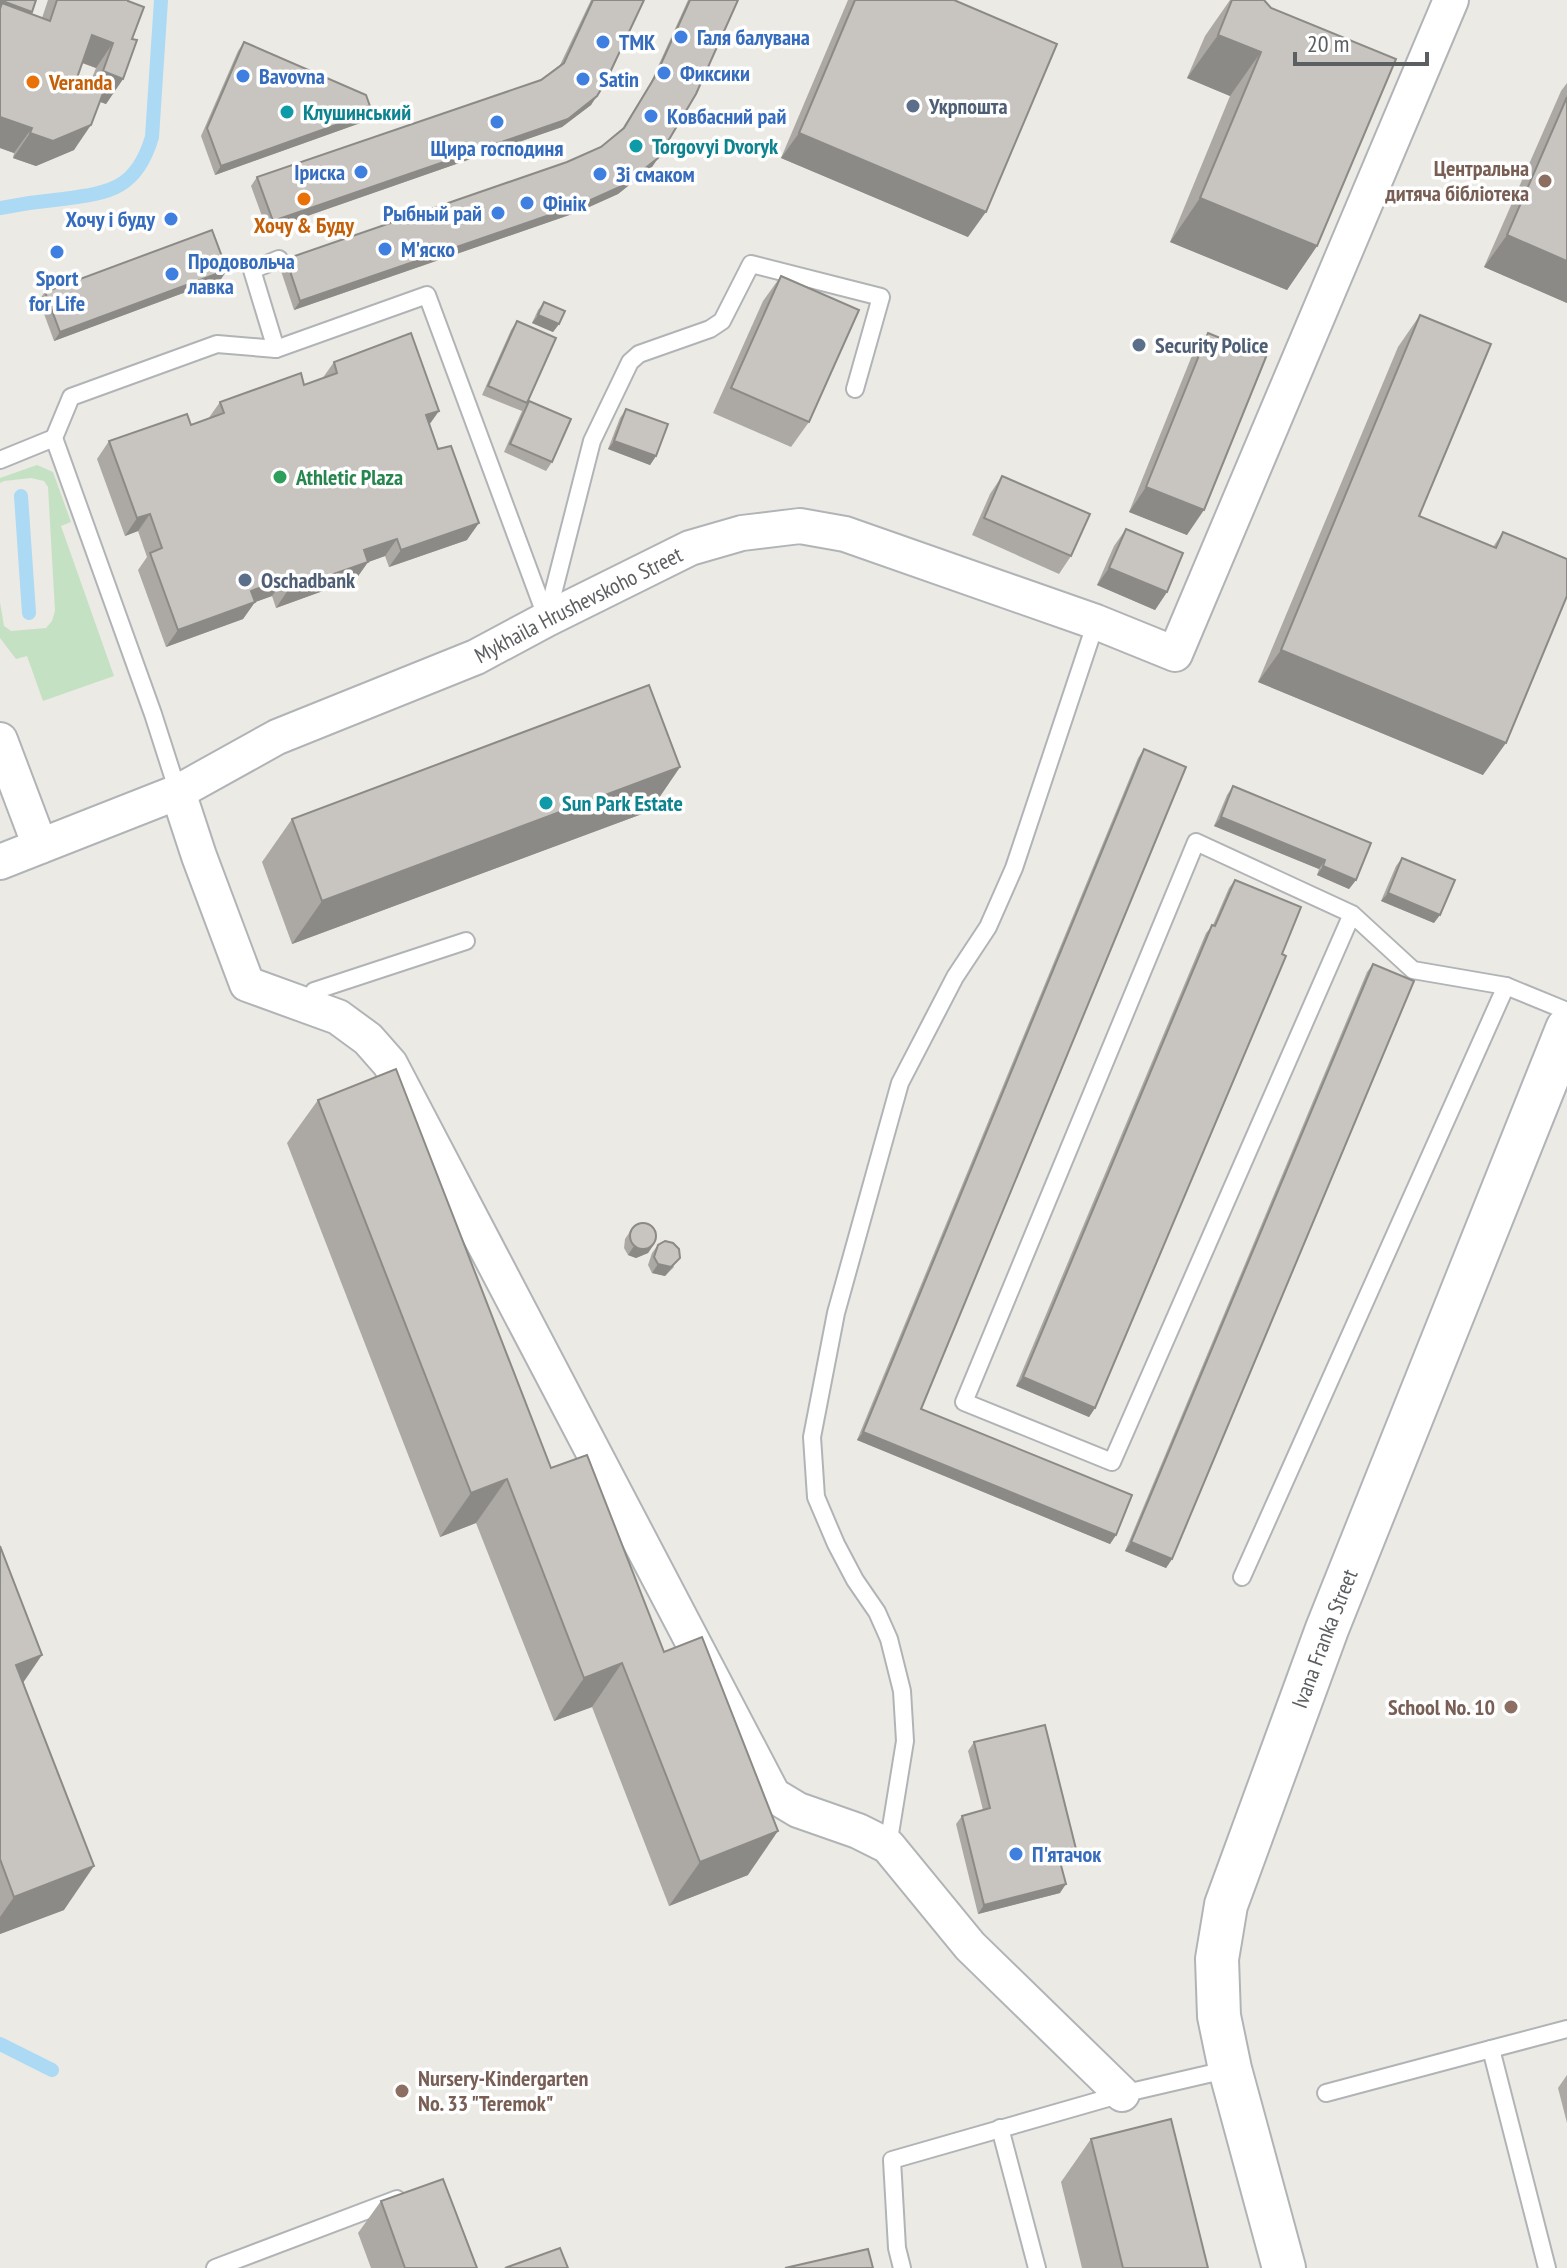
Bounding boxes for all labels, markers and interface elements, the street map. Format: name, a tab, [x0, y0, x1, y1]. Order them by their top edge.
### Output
scale bar	[1295, 16, 1427, 66]
place label: Галя балувана	[697, 23, 810, 51]
place label: ТМК	[619, 28, 656, 56]
marker: Галя балувана	[672, 28, 690, 46]
text: 20 m	[1307, 28, 1349, 59]
marker: ТМК	[594, 33, 612, 51]
place label: Фиксики	[680, 59, 750, 87]
place label: Bavovna	[259, 62, 325, 90]
marker: Фиксики	[655, 64, 673, 82]
place label: Satin	[599, 65, 639, 93]
marker: Bavovna	[234, 67, 252, 85]
place label: Veranda	[48, 68, 112, 96]
marker: Satin	[574, 70, 592, 88]
marker: Veranda	[24, 73, 42, 91]
place label: Укрпошта	[928, 92, 1007, 120]
marker: Укрпошта	[904, 97, 922, 115]
place label: Клушинський	[303, 98, 411, 126]
place label: Ковбасний рай	[667, 102, 786, 130]
marker: Клушинський	[278, 103, 296, 121]
marker: Ковбасний рай	[642, 107, 660, 125]
marker: Щира господиня	[488, 113, 506, 131]
place label: Torgovyi Dvoryk	[652, 132, 779, 160]
place label: Щира господиня	[431, 134, 563, 162]
marker: Torgovyi Dvoryk	[627, 137, 645, 155]
place label: Центральна дитяча бібліотека	[1384, 154, 1529, 207]
place label: Іриска	[294, 158, 345, 186]
place label: Зі смаком	[616, 160, 695, 188]
marker: Іриска	[352, 163, 370, 181]
marker: Зі смаком	[591, 165, 609, 183]
marker: Центральна дитяча бібліотека	[1536, 172, 1554, 190]
place label: Фінік	[543, 189, 587, 217]
marker: Хочу & Буду	[295, 190, 313, 208]
marker: Фінік	[518, 194, 536, 212]
place label: Рыбный рай	[383, 199, 482, 227]
marker: Рыбный рай	[489, 204, 507, 222]
place label: Хочу і буду	[65, 205, 156, 233]
marker: Хочу і буду	[162, 210, 180, 228]
place label: Хочу & Буду	[254, 211, 355, 239]
place label: М'яско	[401, 235, 455, 263]
marker: М'яско	[376, 240, 394, 258]
marker: Sport for Life	[48, 243, 66, 261]
place label: Продовольча лавка	[187, 247, 295, 300]
place label: Sport for Life	[29, 264, 85, 317]
marker: Продовольча лавка	[163, 265, 181, 283]
place label: Security Police	[1155, 331, 1268, 359]
marker: Security Police	[1130, 336, 1148, 354]
place label: Athletic Plaza	[295, 463, 403, 491]
marker: Athletic Plaza	[271, 468, 289, 486]
street label: Mykhaila Hrushevskoho Street	[470, 540, 687, 669]
place label: Oschadbank	[261, 566, 356, 594]
marker: Oschadbank	[236, 571, 254, 589]
place label: Sun Park Estate	[562, 789, 683, 817]
marker: Sun Park Estate	[537, 794, 555, 812]
street label: Ivana Franka Street	[1285, 1565, 1364, 1712]
place label: School No. 10	[1388, 1693, 1495, 1721]
marker: School No. 10	[1502, 1698, 1520, 1716]
place label: П'ятачок	[1032, 1840, 1102, 1868]
marker: П'ятачок	[1007, 1845, 1025, 1863]
place label: Nursery-Kindergarten No. 33 "Teremok"	[418, 2064, 589, 2117]
marker: Nursery-Kindergarten No. 33 "Teremok"	[393, 2082, 411, 2100]

